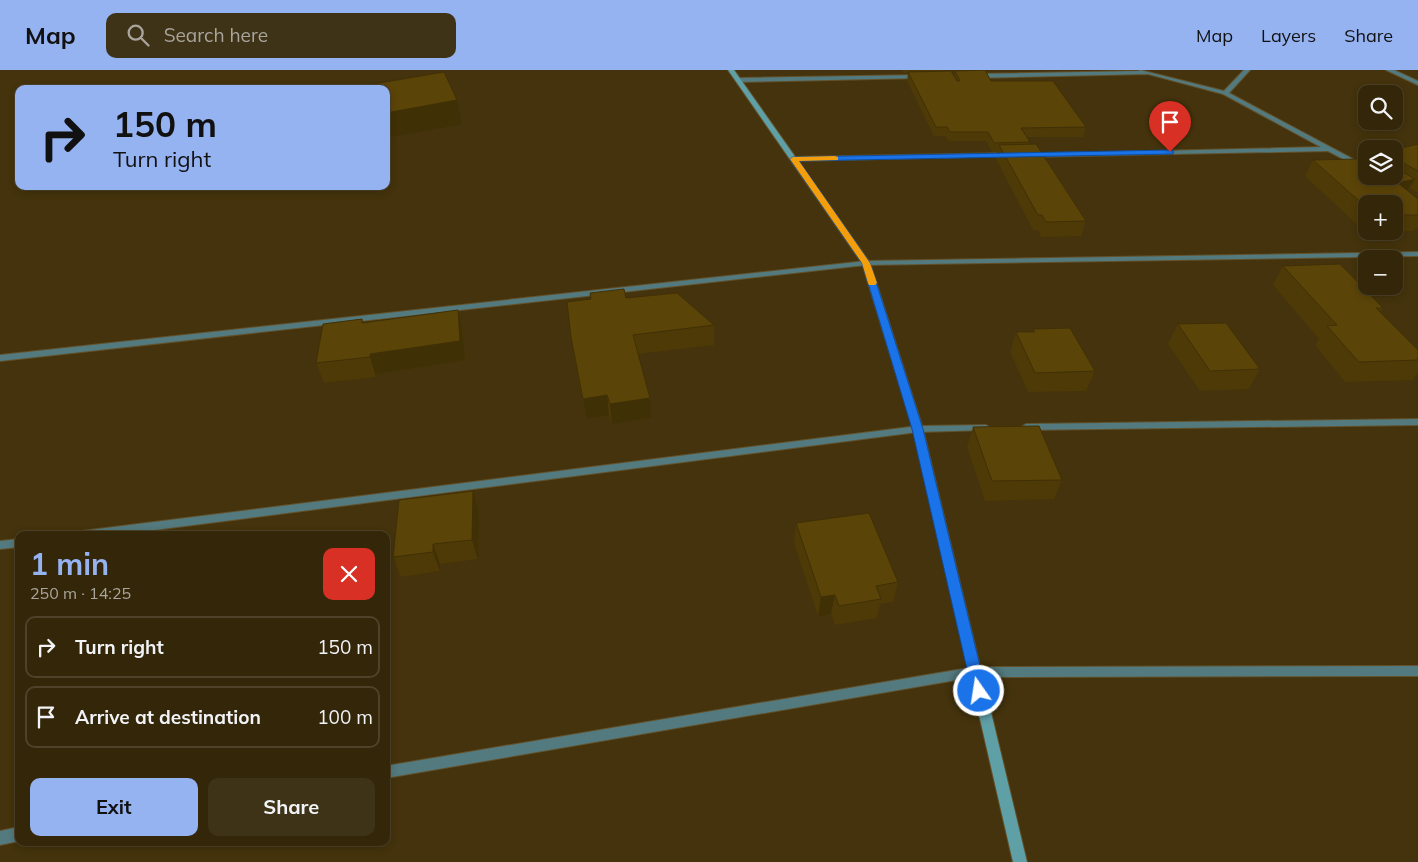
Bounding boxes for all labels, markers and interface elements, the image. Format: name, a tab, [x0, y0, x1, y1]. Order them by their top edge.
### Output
search box	[106, 13, 456, 58]
text: Map	[25, 20, 76, 50]
icon: search	[124, 21, 152, 49]
text: Search here	[164, 23, 268, 47]
text: Map	[1196, 24, 1233, 47]
text: Layers	[1261, 24, 1316, 47]
text: Share	[1344, 24, 1393, 47]
map controls	[1358, 85, 1403, 295]
button: search	[1358, 85, 1403, 130]
pin	[1149, 101, 1191, 152]
text: 150 m	[113, 102, 217, 146]
icon: right	[30, 105, 95, 170]
icon: arrive	[1156, 108, 1184, 136]
button: layers	[1358, 140, 1403, 185]
text: Turn right	[113, 145, 211, 173]
button: +	[1358, 195, 1403, 240]
button: −	[1358, 250, 1403, 295]
text: 1 min	[30, 545, 109, 583]
button: close	[323, 548, 375, 600]
text: 250 m · 14:25	[30, 583, 131, 603]
icon: right	[32, 633, 60, 661]
text: Turn right	[75, 635, 164, 659]
text: 150 m	[317, 635, 373, 659]
position arrow	[952, 664, 1004, 716]
icon: arrive	[32, 703, 60, 731]
text: Arrive at destination	[75, 705, 261, 729]
text: 100 m	[317, 705, 373, 729]
button: Exit	[30, 778, 198, 836]
button: Share	[208, 778, 375, 836]

